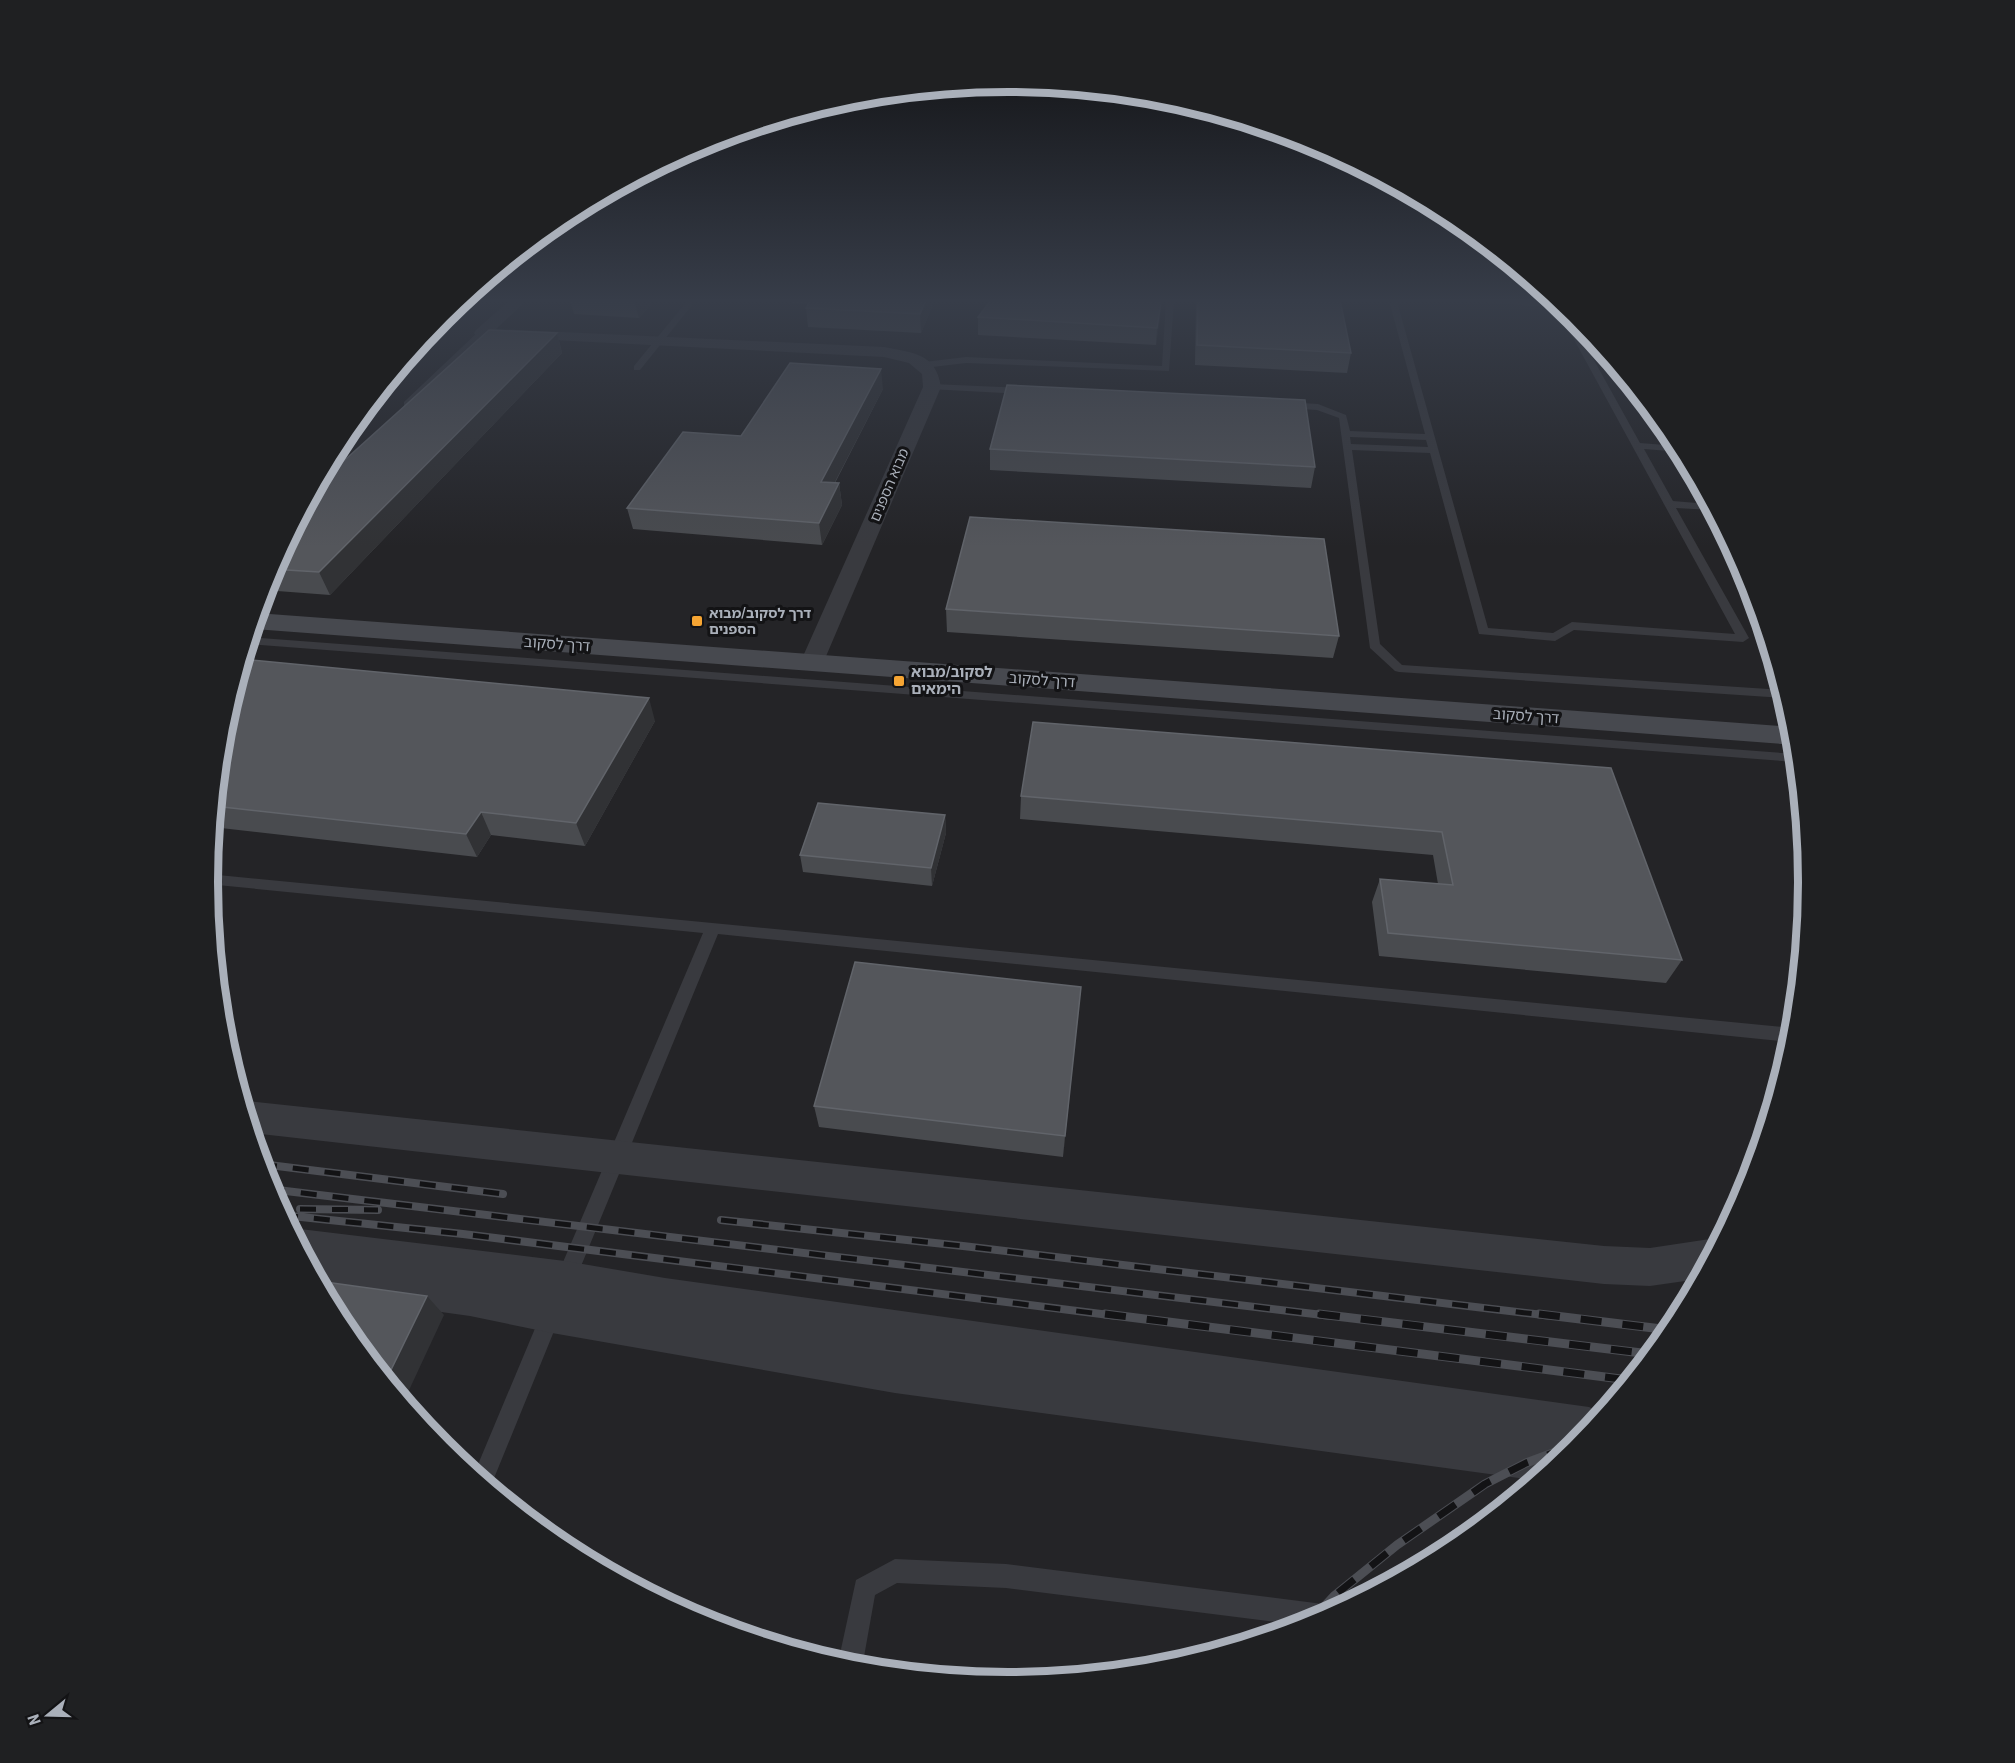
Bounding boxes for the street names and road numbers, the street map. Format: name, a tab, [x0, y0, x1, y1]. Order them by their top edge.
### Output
street label: מבוא הספנים	[866, 446, 912, 524]
street label: דרך לסקוב	[523, 633, 591, 655]
street label: דרך לסקוב	[1008, 669, 1076, 691]
street label: דרך לסקוב	[1492, 705, 1560, 727]

